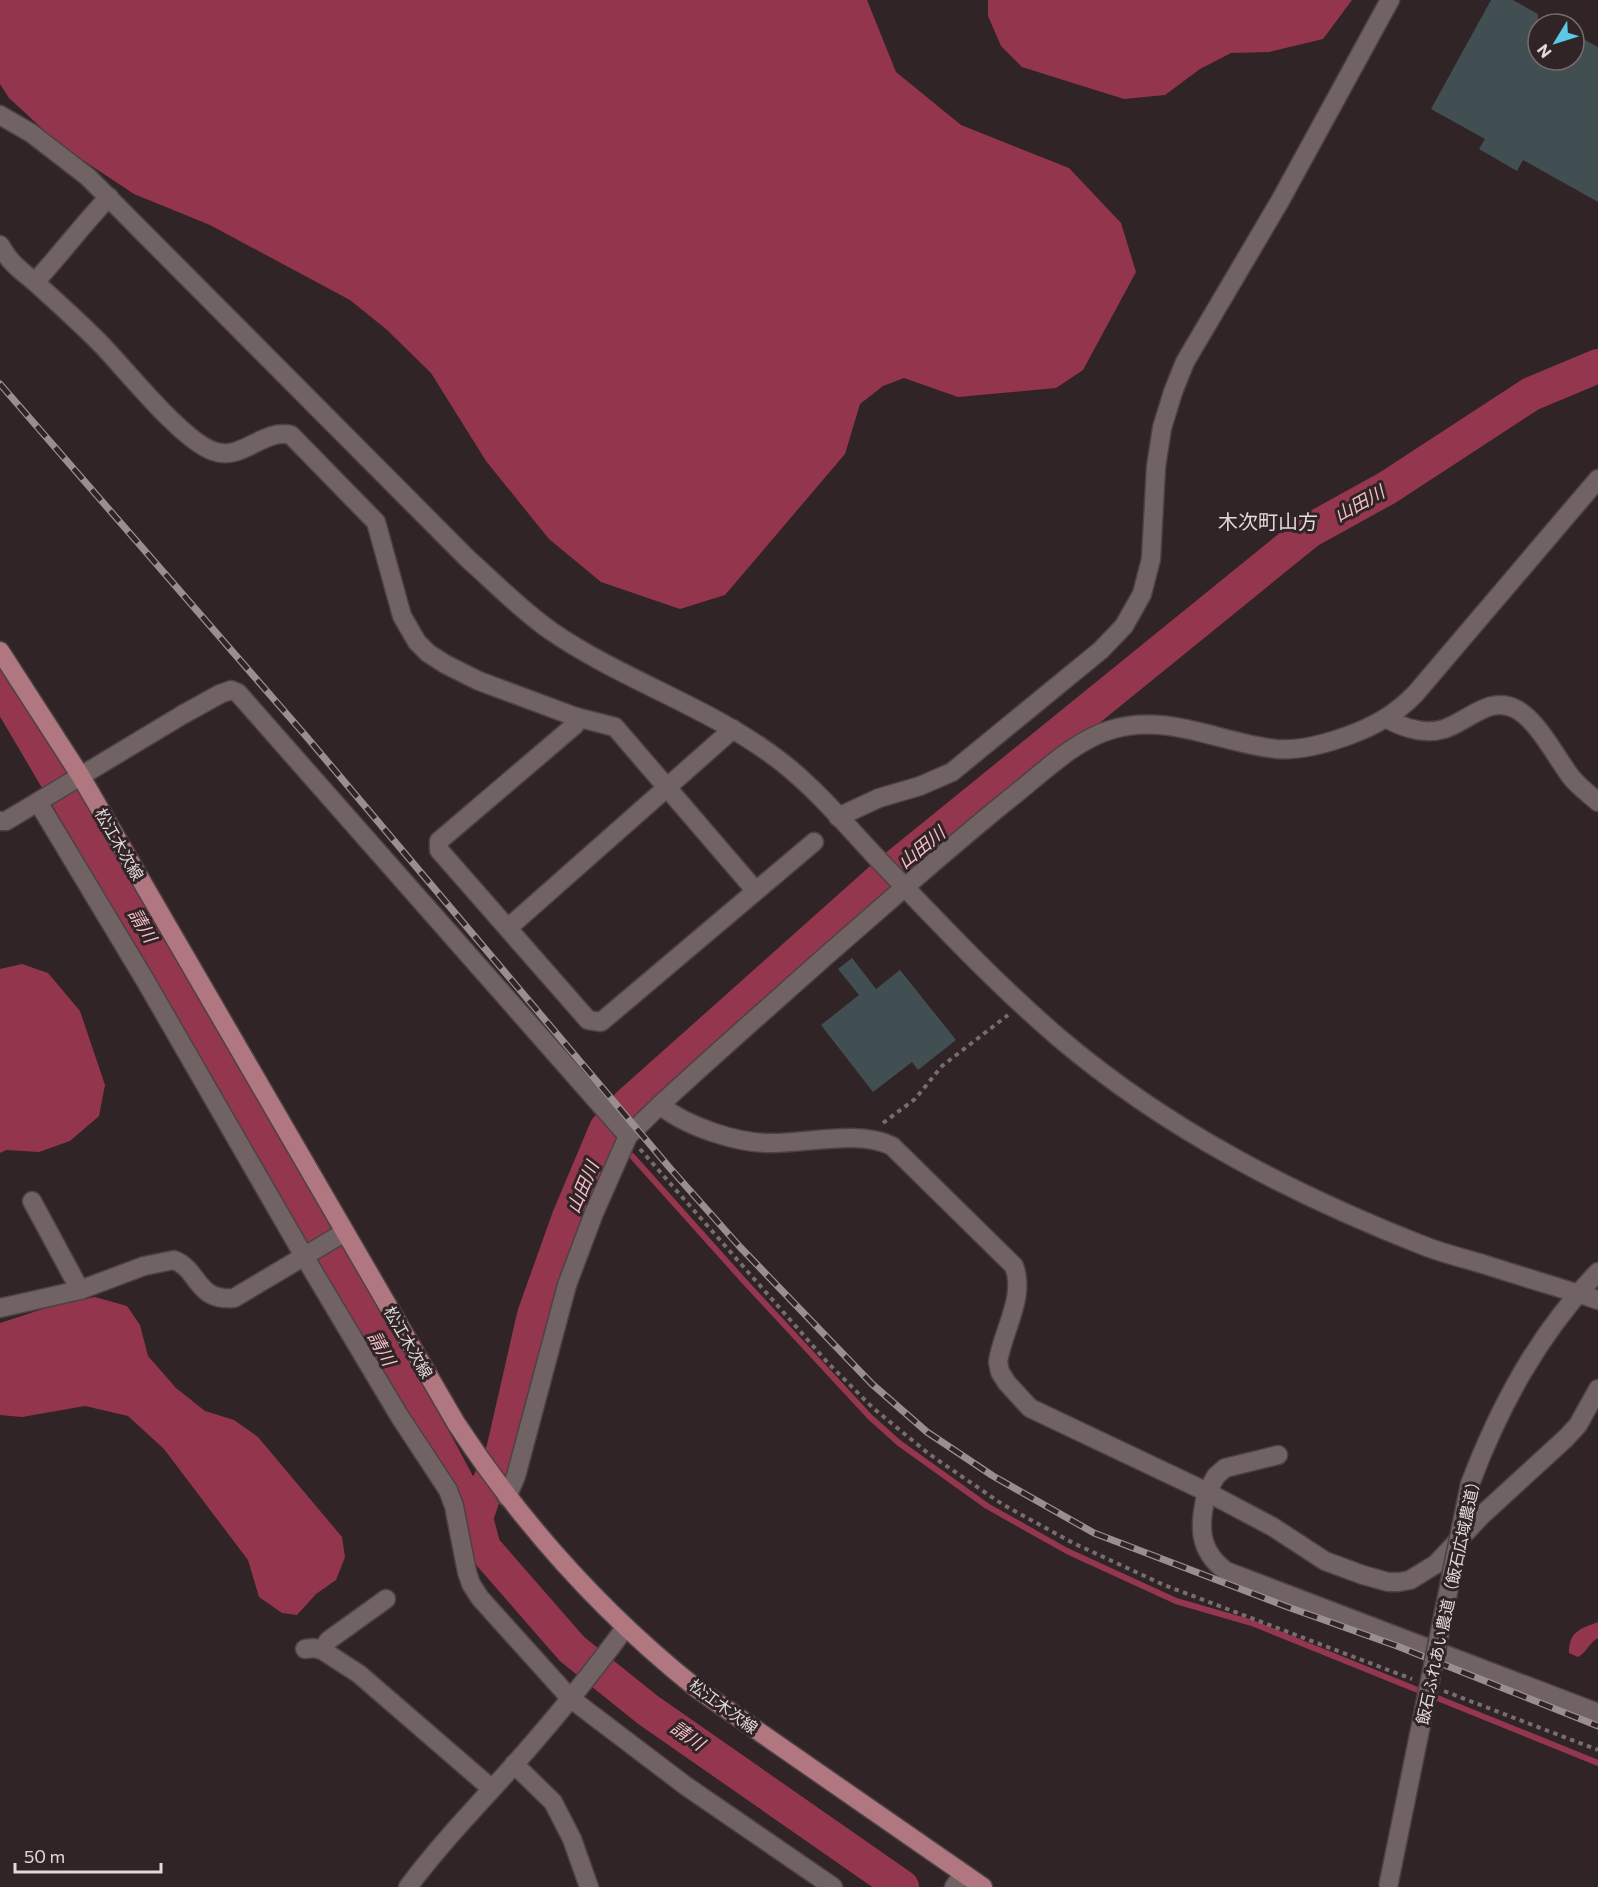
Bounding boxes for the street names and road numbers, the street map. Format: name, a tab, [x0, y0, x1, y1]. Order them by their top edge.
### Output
street label: 松江木次線	[92, 805, 148, 883]
street label: 松江木次線	[381, 1303, 437, 1381]
street label: 飯石ふれあい農道（飯石広域農道）	[1412, 1472, 1484, 1726]
street label: 松江木次線	[686, 1675, 762, 1737]

